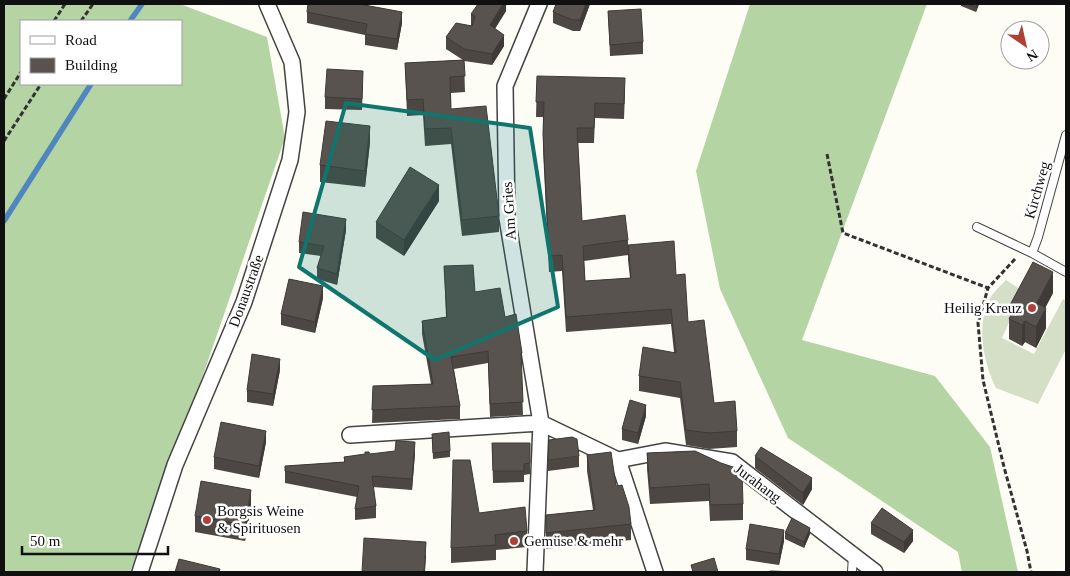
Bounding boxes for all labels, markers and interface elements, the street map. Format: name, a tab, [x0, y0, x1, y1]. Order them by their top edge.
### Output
legend	[20, 20, 182, 85]
north arrow	[1000, 20, 1050, 70]
text: Road	[65, 32, 97, 48]
text: N	[1024, 46, 1040, 64]
text: Building	[65, 57, 118, 73]
street label: Kirchweg	[1021, 159, 1053, 221]
street label: Am Gries	[499, 181, 519, 241]
street label: Donaustraße	[226, 252, 267, 329]
place label: Heilig Kreuz	[944, 300, 1022, 316]
marker: Heilig Kreuz	[1026, 302, 1038, 314]
street label: Jurahang	[732, 460, 785, 506]
place label: Borgsis Weine & Spirituosen	[217, 503, 304, 536]
marker: Borgsis Weine & Spirituosen	[201, 514, 213, 526]
scale bar	[22, 524, 169, 556]
text: 50 m	[30, 533, 61, 549]
place label: Gemüse & mehr	[524, 533, 623, 549]
marker: Gemüse & mehr	[508, 535, 520, 547]

